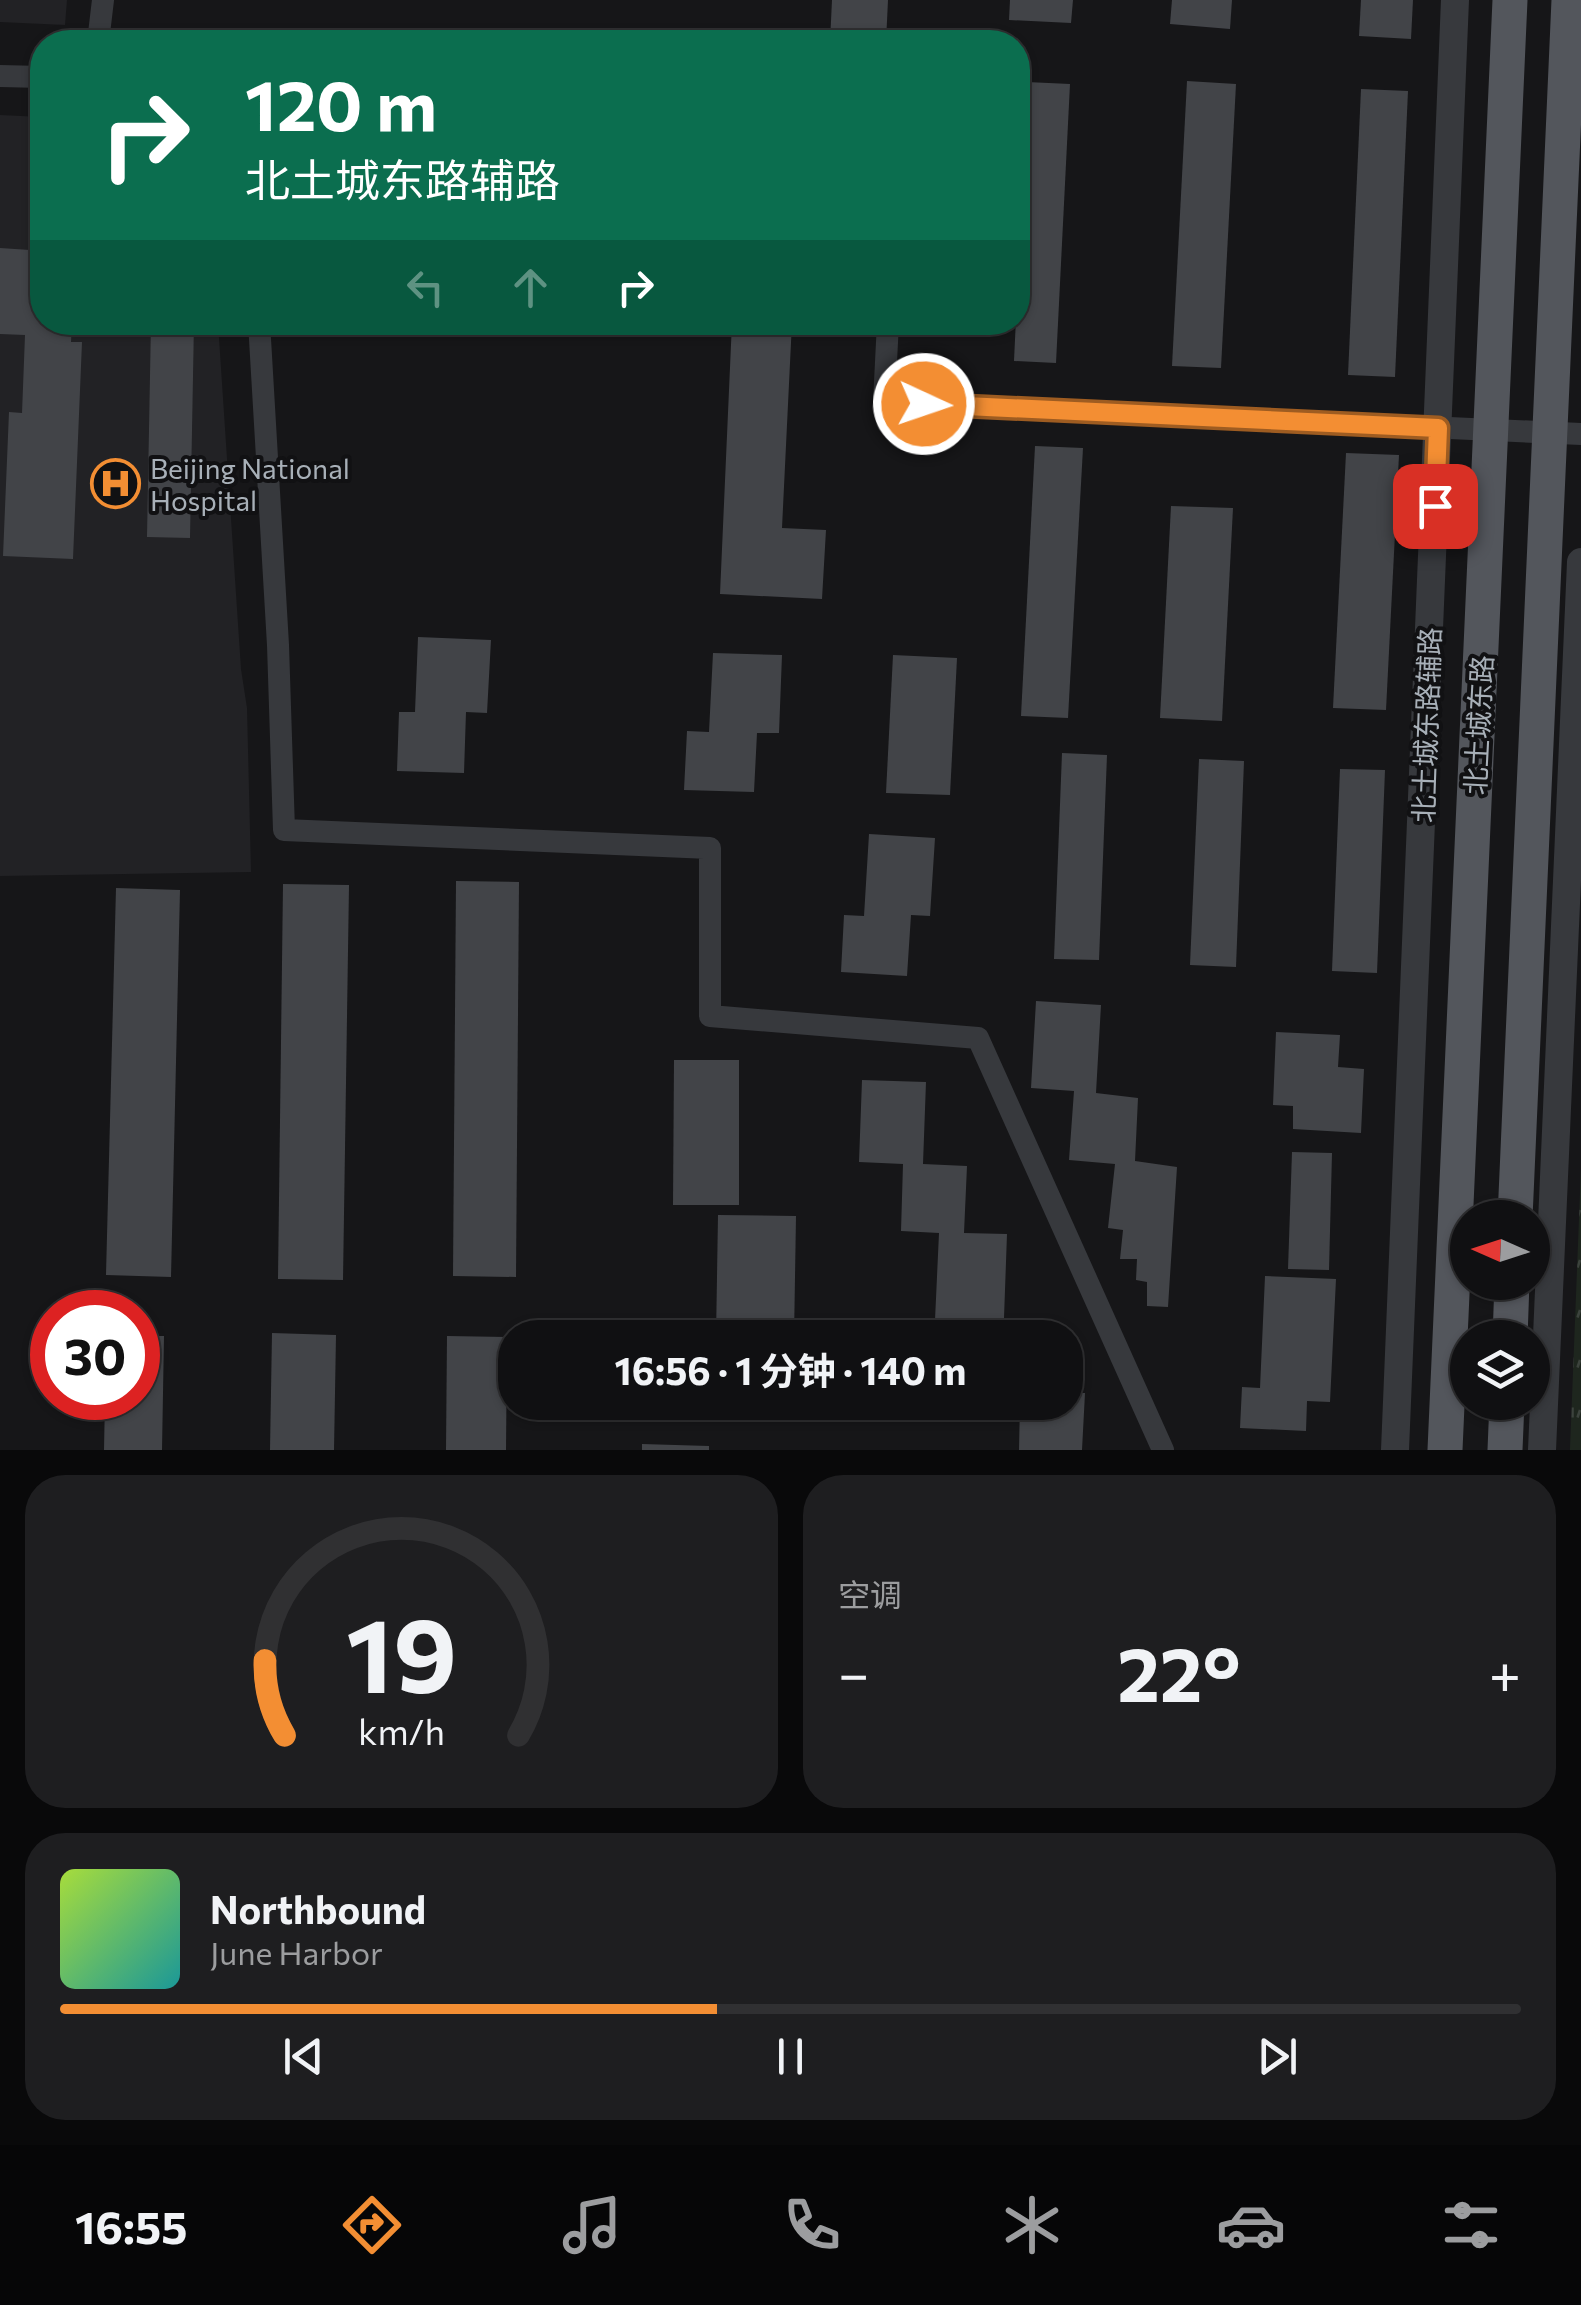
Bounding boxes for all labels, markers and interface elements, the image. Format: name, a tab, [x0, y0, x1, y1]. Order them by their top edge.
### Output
text: 120 m	[245, 60, 437, 145]
icon: right	[80, 70, 210, 200]
text: 北土城东路辅路	[245, 151, 560, 206]
icon: left	[398, 260, 453, 315]
icon: ahead	[503, 260, 558, 315]
icon: right	[608, 260, 663, 315]
position arrow	[872, 352, 976, 456]
place label: Beijing National Hospital	[150, 451, 350, 517]
hospital icon: Beijing National Hospital	[89, 458, 141, 510]
pin	[1393, 464, 1478, 549]
icon: arrive	[1408, 479, 1463, 534]
street label: 北土城东路辅路	[1406, 626, 1446, 824]
street label: 北土城东路	[1457, 654, 1499, 796]
north arrow	[1450, 1200, 1550, 1300]
map controls	[1450, 1200, 1550, 1420]
speed limit sign: 30	[30, 1290, 160, 1420]
button: layers	[1450, 1320, 1550, 1420]
text: 16:56 · 1 分钟 · 140 m	[614, 1346, 967, 1393]
text: 空调	[838, 1574, 902, 1614]
text: 19	[346, 1587, 457, 1714]
text: 22°	[1117, 1626, 1241, 1717]
text: −	[838, 1638, 869, 1705]
text: +	[1489, 1638, 1521, 1705]
text: km/h	[358, 1709, 445, 1752]
text: Northbound	[210, 1885, 426, 1932]
text: June Harbor	[210, 1932, 383, 1972]
icon: previous	[276, 2029, 331, 2084]
icon: pause	[763, 2029, 818, 2084]
icon: next	[1250, 2029, 1305, 2084]
icon: directions	[337, 2190, 407, 2260]
icon: music	[557, 2190, 627, 2260]
icon: phone	[777, 2190, 847, 2260]
icon: climate	[997, 2190, 1067, 2260]
icon: car	[1216, 2190, 1286, 2260]
icon: filters	[1436, 2190, 1506, 2260]
text: 16:55	[75, 2198, 187, 2253]

